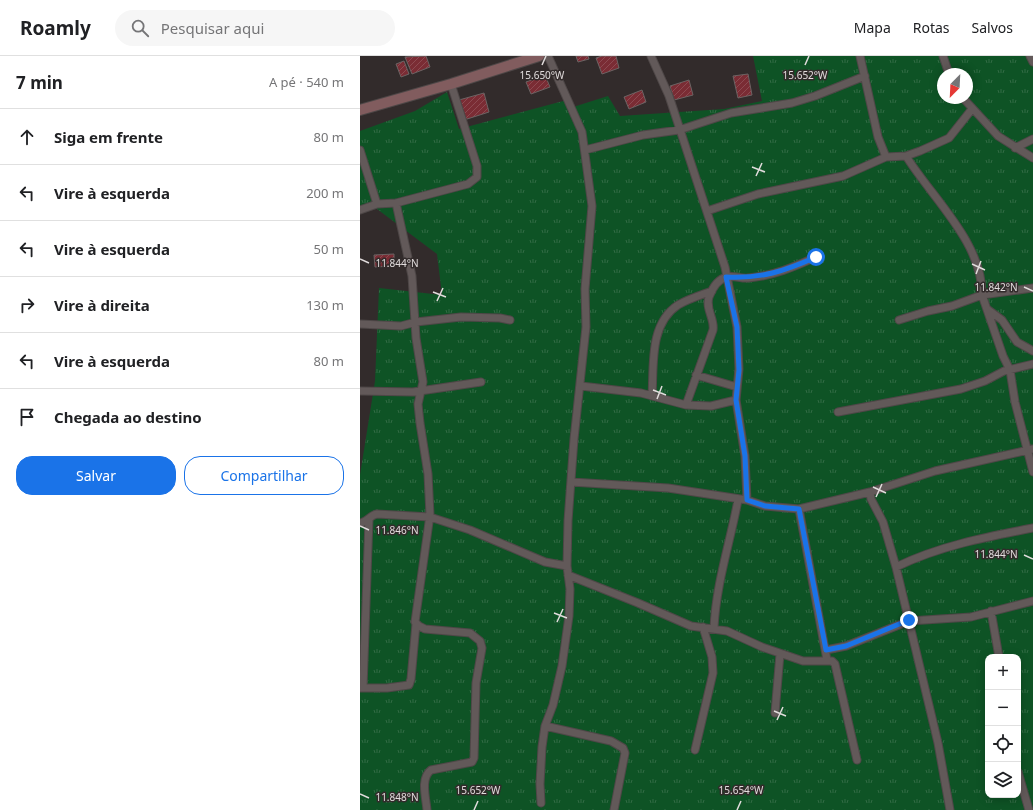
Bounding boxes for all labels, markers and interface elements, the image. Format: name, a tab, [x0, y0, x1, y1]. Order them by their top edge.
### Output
search box	[115, 10, 395, 46]
text: Roamly	[20, 15, 91, 41]
icon: search	[129, 17, 151, 39]
text: Pesquisar aqui	[161, 18, 264, 38]
text: Mapa	[854, 18, 891, 37]
text: Rotas	[913, 18, 950, 37]
text: Salvos	[972, 18, 1013, 37]
text: 15.650°W	[520, 68, 565, 82]
text: 15.652°W	[783, 68, 828, 82]
north arrow	[937, 68, 973, 104]
text: 7 min	[16, 71, 63, 94]
text: A pé · 540 m	[269, 73, 344, 91]
icon: ahead	[16, 126, 38, 148]
text: Siga em frente	[54, 127, 163, 147]
text: 80 m	[314, 128, 344, 146]
icon: left	[16, 182, 38, 204]
text: Vire à esquerda	[54, 183, 170, 203]
text: 200 m	[306, 184, 344, 202]
icon: left	[16, 238, 38, 260]
text: Vire à esquerda	[54, 239, 170, 259]
text: 50 m	[314, 240, 344, 258]
route start	[807, 248, 825, 266]
text: 11.844°N	[375, 256, 419, 270]
text: 11.842°N	[974, 280, 1018, 294]
icon: right	[16, 294, 38, 316]
text: Vire à direita	[54, 295, 150, 315]
text: 130 m	[306, 296, 344, 314]
icon: left	[16, 350, 38, 372]
text: Vire à esquerda	[54, 351, 170, 371]
text: 80 m	[314, 352, 344, 370]
icon: arrive	[16, 406, 38, 428]
text: Chegada ao destino	[54, 407, 202, 427]
button: Salvar	[16, 456, 176, 495]
button: Compartilhar	[184, 456, 344, 495]
text: 11.846°N	[375, 523, 419, 537]
text: 11.844°N	[974, 547, 1018, 561]
route end	[900, 611, 918, 629]
map controls	[985, 654, 1021, 798]
button: +	[985, 654, 1021, 690]
button: −	[985, 690, 1021, 726]
button: locate	[985, 726, 1021, 762]
button: layers	[985, 762, 1021, 798]
text: 15.652°W	[456, 783, 501, 797]
text: 15.654°W	[719, 783, 764, 797]
text: 11.848°N	[375, 790, 419, 804]

